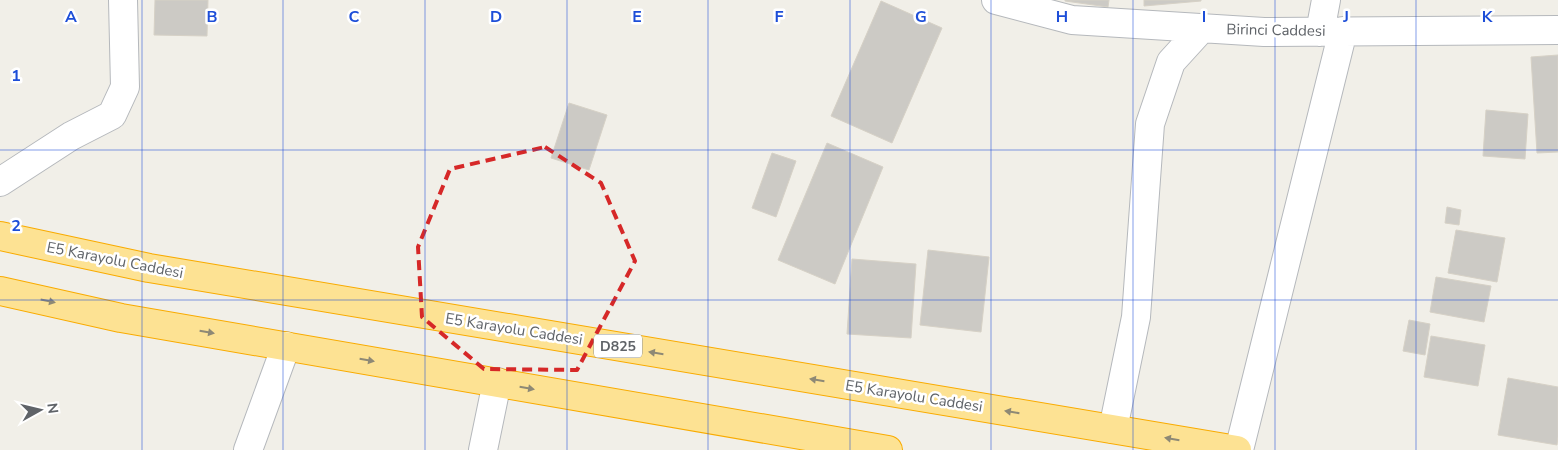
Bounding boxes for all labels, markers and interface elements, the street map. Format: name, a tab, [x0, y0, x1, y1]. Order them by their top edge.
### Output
text: A	[65, 6, 77, 28]
text: B	[206, 6, 218, 28]
text: C	[349, 6, 360, 28]
text: D	[490, 6, 502, 28]
text: E	[632, 6, 642, 28]
text: F	[775, 6, 784, 28]
text: G	[915, 6, 927, 28]
text: H	[1056, 6, 1068, 28]
text: I	[1202, 6, 1206, 28]
text: J	[1342, 6, 1349, 28]
text: K	[1482, 6, 1494, 28]
street label: Birinci Caddesi	[1226, 19, 1326, 41]
text: 1	[11, 65, 21, 87]
text: 2	[11, 215, 21, 237]
street label: E5 Karayolu Caddesi	[45, 237, 185, 283]
one-way arrow	[40, 298, 56, 306]
street label: E5 Karayolu Caddesi	[444, 308, 584, 350]
one-way arrow	[199, 329, 215, 337]
road number: D825	[594, 334, 642, 358]
one-way arrow	[648, 348, 664, 356]
one-way arrow	[360, 357, 376, 365]
one-way arrow	[808, 375, 824, 383]
street label: E5 Karayolu Caddesi	[844, 375, 984, 417]
one-way arrow	[520, 384, 536, 392]
north arrow	[15, 385, 65, 435]
text: N	[42, 402, 63, 415]
one-way arrow	[1003, 408, 1019, 416]
one-way arrow	[1163, 435, 1179, 443]

